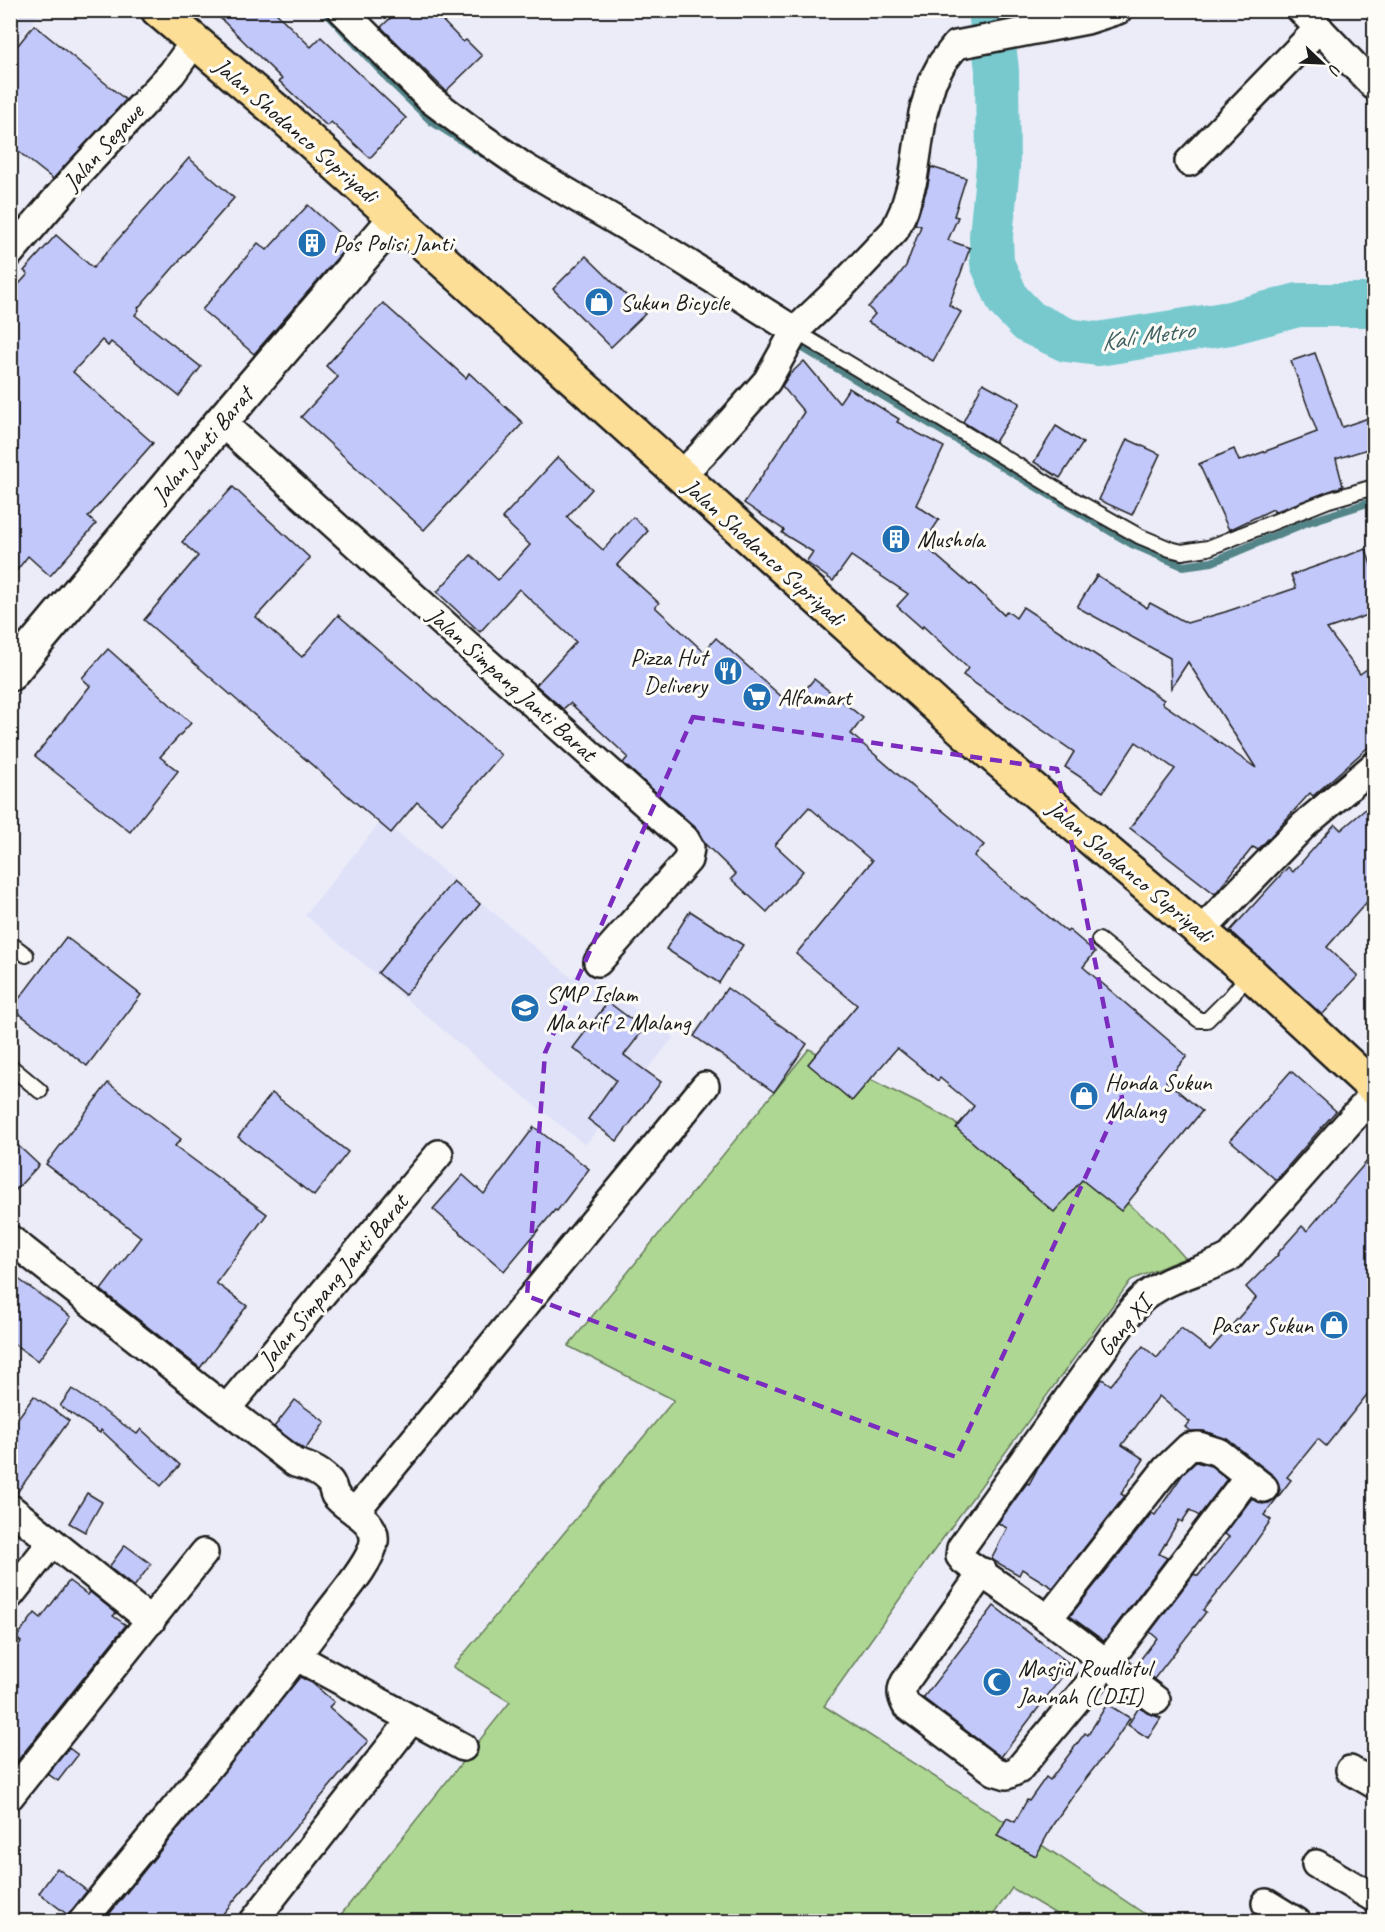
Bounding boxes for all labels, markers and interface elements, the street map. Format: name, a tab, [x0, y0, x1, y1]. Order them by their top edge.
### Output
north arrow	[1292, 33, 1352, 93]
street label: Jalan Shodanco Supriyadi	[207, 50, 387, 212]
text: U	[1323, 61, 1346, 79]
street label: Jalan Segawe	[56, 96, 151, 197]
building icon: Pos Polisi Janti	[296, 227, 328, 259]
place label: Pos Polisi Janti	[333, 228, 456, 258]
shop icon: Sukun Bicycle	[583, 286, 615, 318]
place label: Sukun Bicycle	[620, 287, 731, 317]
water label: Kali Metro	[1099, 312, 1199, 358]
street label: Jalan Janti Barat	[144, 378, 261, 510]
street label: Jalan Shodanco Supriyadi	[676, 471, 854, 635]
building icon: Mushola	[880, 523, 912, 555]
place label: Mushola	[917, 524, 987, 554]
street label: Jalan Simpang Janti Barat	[421, 600, 604, 769]
place label: Pizza Hut Delivery	[630, 642, 710, 700]
restaurant icon: Pizza Hut Delivery	[712, 655, 744, 687]
supermarket icon: Alfamart	[741, 681, 773, 713]
place label: Alfamart	[778, 682, 853, 712]
street label: Jalan Shodanco Supriyadi	[1040, 792, 1222, 951]
place label: SMP Islam Ma'arif 2 Malang	[546, 979, 692, 1037]
school or university icon: SMP Islam Ma'arif 2 Malang	[509, 992, 541, 1024]
place label: Honda Sukun Malang	[1105, 1067, 1213, 1125]
shop icon: Honda Sukun Malang	[1068, 1080, 1100, 1112]
street label: Jalan Simpang Janti Barat	[251, 1187, 416, 1375]
street label: Gang XI	[1090, 1286, 1161, 1362]
shop icon: Pasar Sukun	[1318, 1309, 1350, 1341]
place label: Pasar Sukun	[1211, 1310, 1314, 1340]
place label: Masjid Roudlotul Jannah (LDII)	[1017, 1653, 1155, 1711]
mosque icon: Masjid Roudlotul Jannah (LDII)	[981, 1666, 1013, 1698]

